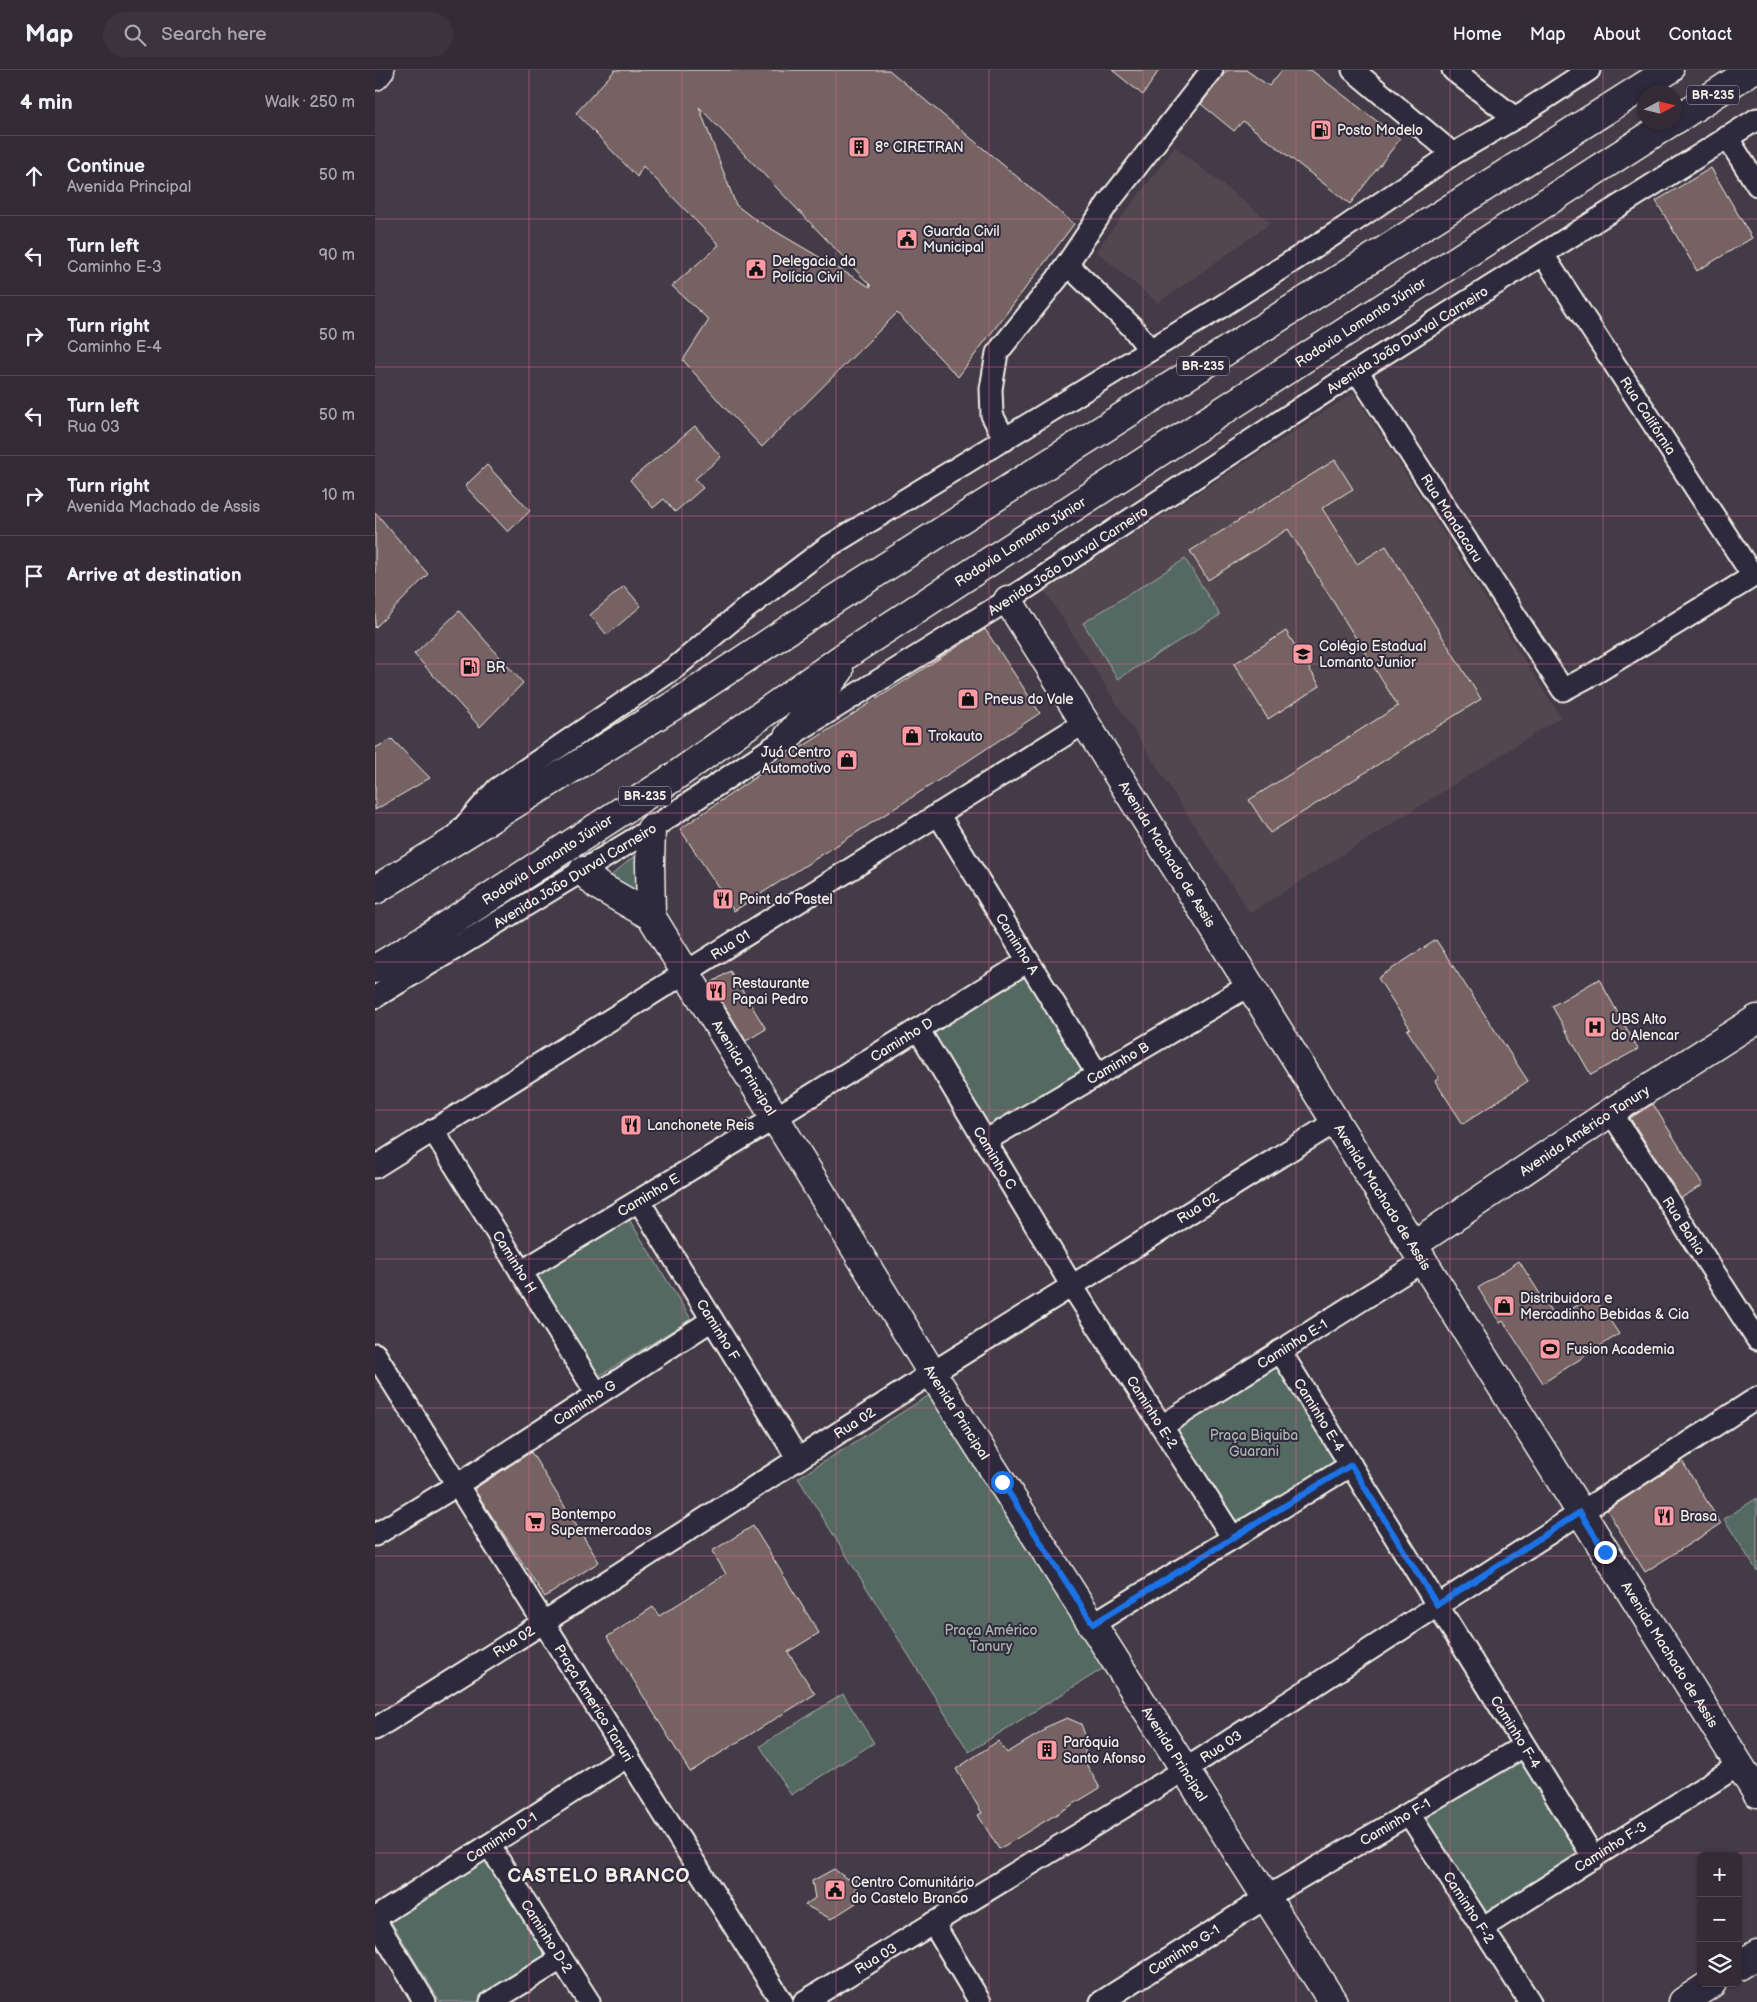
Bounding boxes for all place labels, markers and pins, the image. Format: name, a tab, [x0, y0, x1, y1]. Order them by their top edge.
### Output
fuel station icon: Posto Modelo	[1309, 118, 1333, 142]
place label: Posto Modelo	[1337, 122, 1423, 139]
building icon: 8º CIRETRAN	[847, 135, 871, 159]
place label: 8º CIRETRAN	[875, 139, 964, 156]
place label: Guarda Civil Municipal	[923, 223, 1000, 256]
public building icon: Guarda Civil Municipal	[895, 227, 919, 251]
place label: Delegacia da Polícia Civil	[772, 253, 856, 286]
public building icon: Delegacia da Polícia Civil	[744, 257, 768, 281]
place label: Colégio Estadual Lomanto Junior	[1319, 638, 1426, 671]
school or university icon: Colégio Estadual Lomanto Junior	[1291, 642, 1315, 666]
fuel station icon: BR	[458, 655, 482, 679]
place label: BR	[486, 659, 506, 676]
shop icon: Pneus do Vale	[956, 687, 980, 711]
place label: Pneus do Vale	[984, 691, 1074, 708]
shop icon: Trokauto	[900, 724, 924, 748]
place label: Trokauto	[928, 728, 983, 745]
place label: Juá Centro Automotivo	[761, 744, 831, 777]
shop icon: Juá Centro Automotivo	[835, 748, 859, 772]
restaurant icon: Point do Pastel	[711, 887, 735, 911]
place label: Point do Pastel	[739, 891, 833, 908]
place label: Restaurante Papai Pedro	[732, 975, 810, 1008]
restaurant icon: Restaurante Papai Pedro	[704, 979, 728, 1003]
place label: UBS Alto do Alencar	[1611, 1011, 1680, 1044]
hospital icon: UBS Alto do Alencar	[1583, 1015, 1607, 1039]
restaurant icon: Lanchonete Reis	[619, 1113, 643, 1137]
place label: Lanchonete Reis	[647, 1117, 754, 1134]
place label: Distribuidora e Mercadinho Bebidas & Cia	[1520, 1290, 1689, 1323]
shop icon: Distribuidora e Mercadinho Bebidas & Cia	[1492, 1294, 1516, 1318]
sports icon: Fusion Academia	[1538, 1337, 1562, 1361]
place label: Fusion Academia	[1566, 1341, 1675, 1358]
restaurant icon: Brasa	[1652, 1504, 1676, 1528]
place label: Bontempo Supermercados	[551, 1506, 652, 1539]
place label: Brasa	[1680, 1508, 1717, 1525]
supermarket icon: Bontempo Supermercados	[523, 1510, 547, 1534]
place label: Paróquia Santo Afonso	[1063, 1734, 1146, 1767]
building icon: Paróquia Santo Afonso	[1035, 1738, 1059, 1762]
place label: Centro Comunitário do Castelo Branco	[851, 1874, 974, 1907]
public building icon: Centro Comunitário do Castelo Branco	[823, 1878, 847, 1902]

